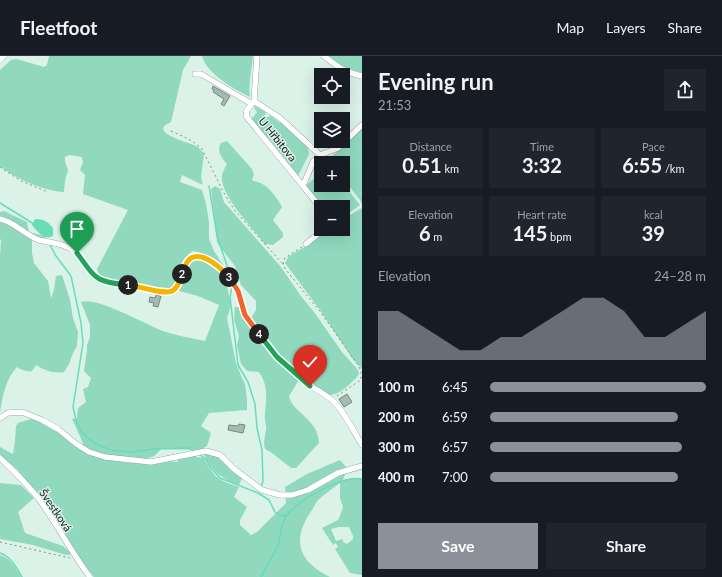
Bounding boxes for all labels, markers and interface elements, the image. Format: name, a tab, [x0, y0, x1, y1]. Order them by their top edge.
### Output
text: Fleetfoot	[20, 16, 97, 39]
text: Map	[556, 19, 584, 36]
text: Layers	[606, 19, 646, 36]
text: Share	[668, 19, 702, 36]
map controls	[314, 68, 350, 236]
button: locate	[314, 68, 350, 104]
text: Evening run	[378, 68, 494, 95]
button: share	[664, 69, 706, 111]
text: 21:53	[378, 97, 411, 113]
button: layers	[314, 112, 350, 148]
street label: U Hřbitova	[256, 114, 300, 164]
text: Distance	[410, 140, 452, 153]
text: Time	[530, 140, 554, 153]
text: Pace	[642, 140, 665, 153]
text: 0.51	[402, 153, 442, 177]
text: 3:32	[522, 153, 562, 177]
text: 6:55	[622, 153, 662, 177]
button: +	[314, 156, 350, 192]
text: km	[442, 162, 459, 175]
text: /km	[662, 162, 685, 175]
button: −	[314, 200, 350, 236]
text: Elevation	[408, 208, 453, 221]
text: Heart rate	[517, 208, 567, 221]
text: kcal	[644, 208, 663, 221]
pin	[60, 212, 94, 253]
icon: arrive	[66, 218, 88, 240]
text: 6	[419, 221, 431, 245]
text: 145	[512, 221, 547, 245]
text: 39	[642, 221, 665, 245]
text: m	[431, 230, 442, 243]
text: bpm	[547, 230, 572, 243]
pin: 2	[172, 264, 192, 284]
text: 2	[179, 267, 185, 280]
pin: 3	[219, 267, 239, 287]
text: Elevation	[378, 268, 431, 284]
text: 24–28 m	[654, 268, 706, 284]
text: 3	[226, 270, 232, 283]
pin: 1	[118, 275, 138, 295]
text: 1	[125, 278, 131, 291]
pin: 4	[249, 324, 269, 344]
text: 4	[256, 327, 262, 340]
pin	[293, 345, 327, 386]
icon: check	[299, 351, 321, 373]
text: 100 m	[378, 379, 415, 395]
text: 6:45	[442, 379, 468, 395]
text: 200 m	[378, 409, 415, 425]
text: 6:59	[442, 409, 468, 425]
text: 300 m	[378, 439, 415, 455]
text: 6:57	[442, 439, 468, 455]
text: 400 m	[378, 469, 415, 485]
text: 7:00	[442, 469, 468, 485]
street label: Švestková	[37, 486, 75, 534]
button: Save	[378, 523, 538, 569]
button: Share	[546, 523, 706, 569]

